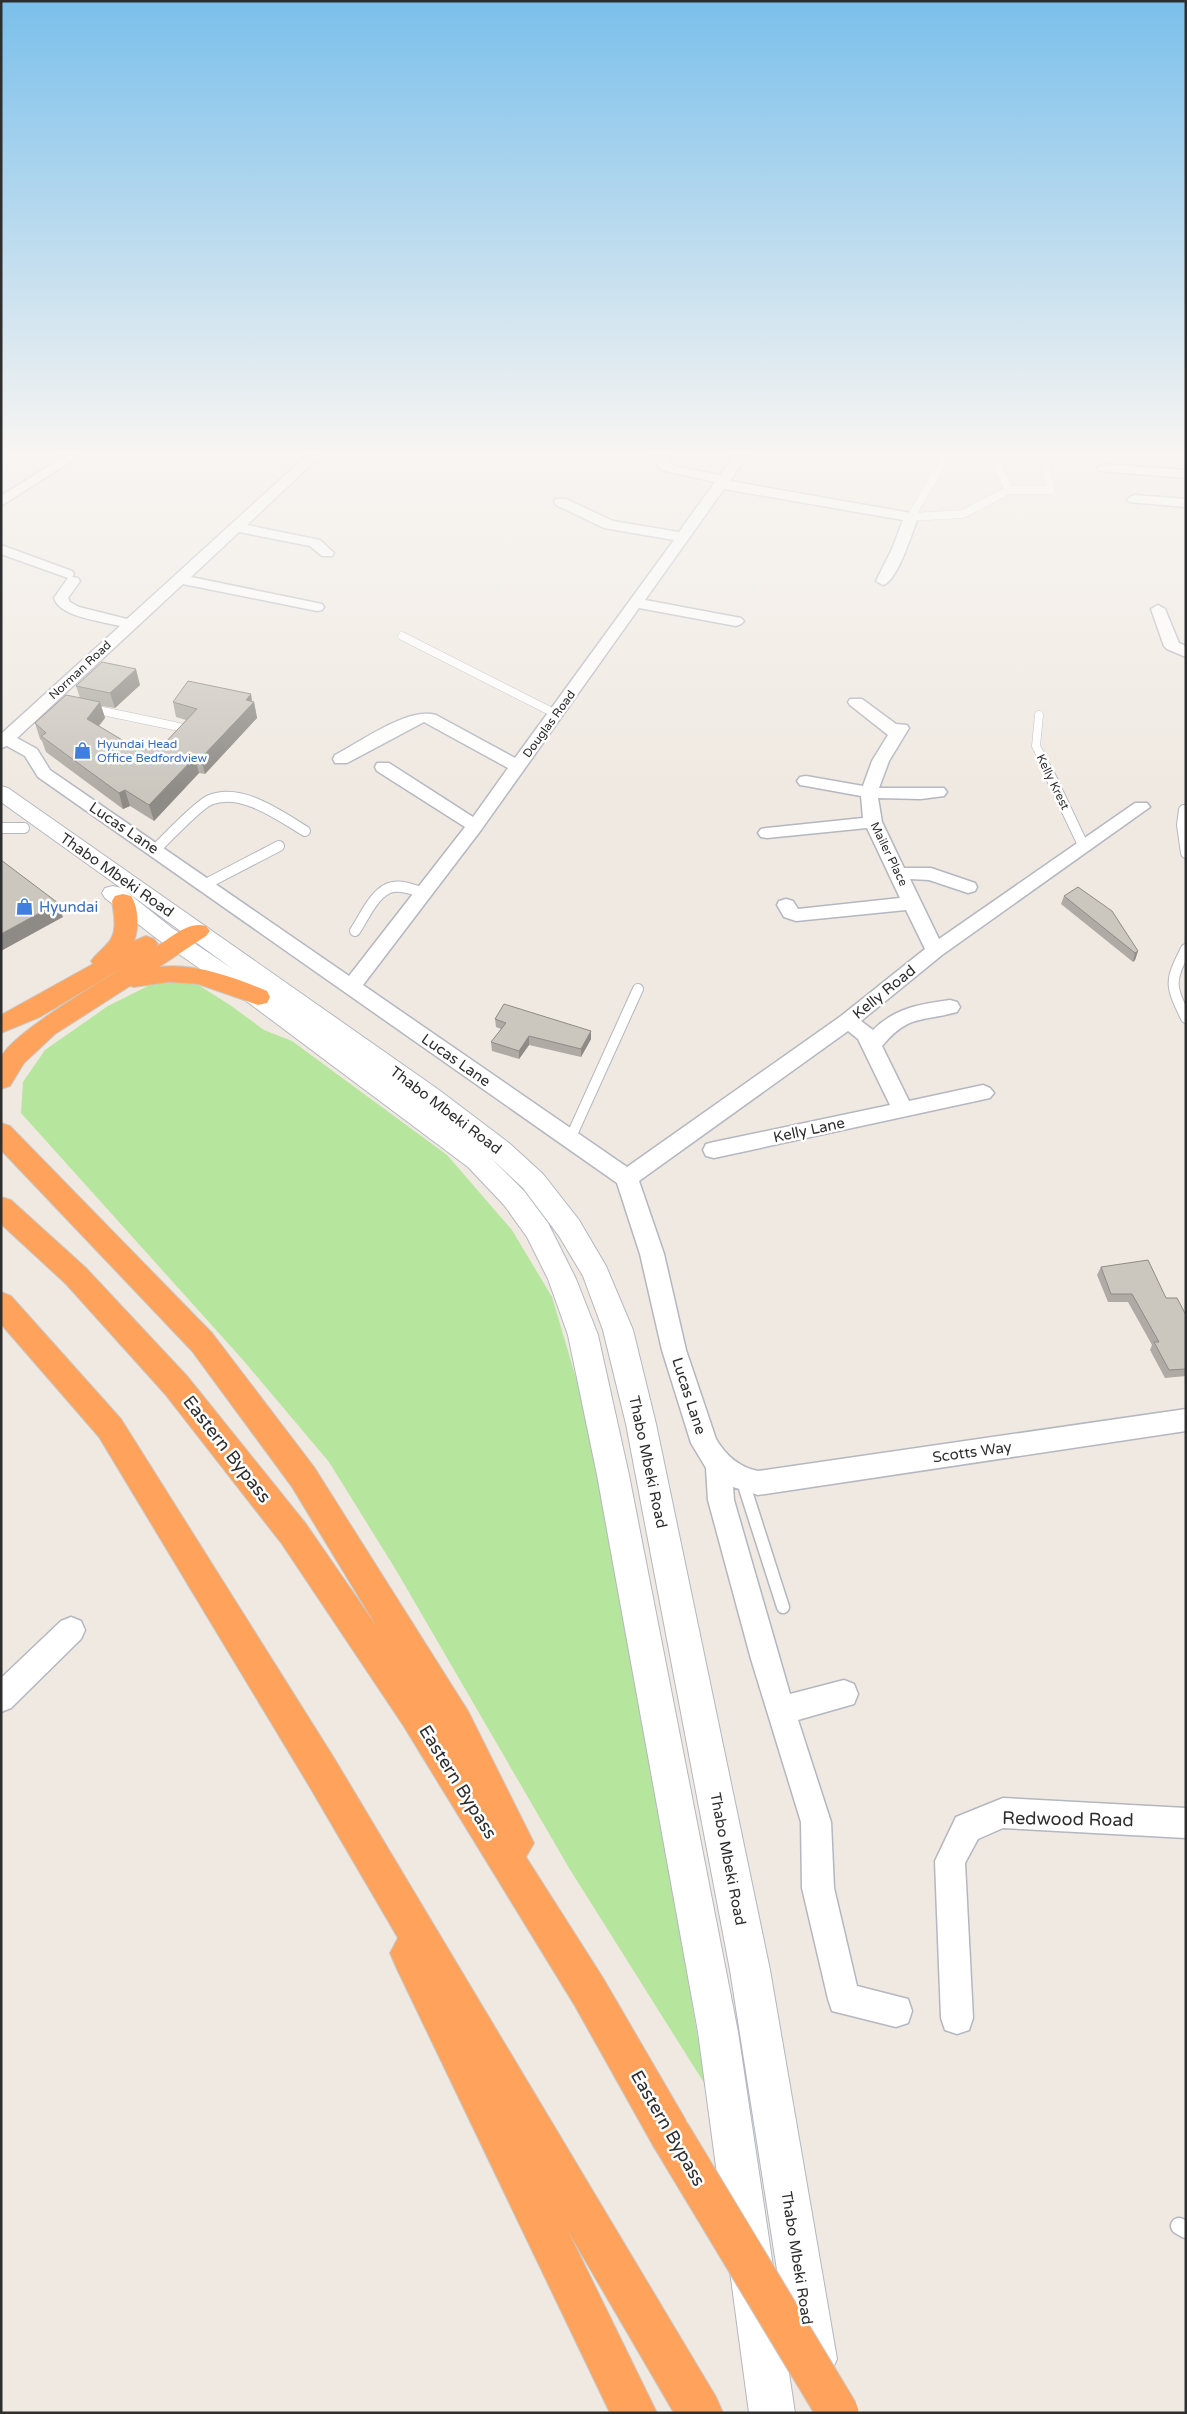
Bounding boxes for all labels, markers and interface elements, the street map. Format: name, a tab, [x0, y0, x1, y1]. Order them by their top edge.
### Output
street label: Norman Road	[46, 638, 114, 702]
street label: Douglas Road	[520, 688, 578, 760]
place label: Hyundai Head Office Bedfordview	[97, 737, 208, 765]
shop icon: Hyundai Head Office Bedfordview	[73, 741, 93, 761]
street label: Kelly Krest	[1034, 752, 1073, 812]
street label: Lucas Lane	[86, 798, 162, 858]
street label: Mailer Place	[867, 820, 911, 889]
street label: Thabo Mbeki Road	[57, 829, 177, 921]
shop icon: Hyundai	[15, 897, 35, 917]
place label: Hyundai	[39, 898, 98, 916]
street label: Kelly Road	[849, 961, 919, 1023]
street label: Lucas Lane	[418, 1030, 494, 1090]
street label: Thabo Mbeki Road	[387, 1062, 505, 1158]
street label: Kelly Lane	[772, 1114, 846, 1146]
street label: Lucas Lane	[668, 1355, 710, 1437]
street label: Eastern Bypass	[178, 1391, 276, 1507]
street label: Thabo Mbeki Road	[625, 1394, 671, 1530]
street label: Scotts Way	[931, 1438, 1013, 1466]
street label: Eastern Bypass	[414, 1721, 502, 1843]
street label: Thabo Mbeki Road	[706, 1791, 750, 1927]
street label: Redwood Road	[1002, 1807, 1134, 1831]
street label: Eastern Bypass	[626, 2066, 710, 2190]
street label: Thabo Mbeki Road	[778, 2190, 816, 2326]

